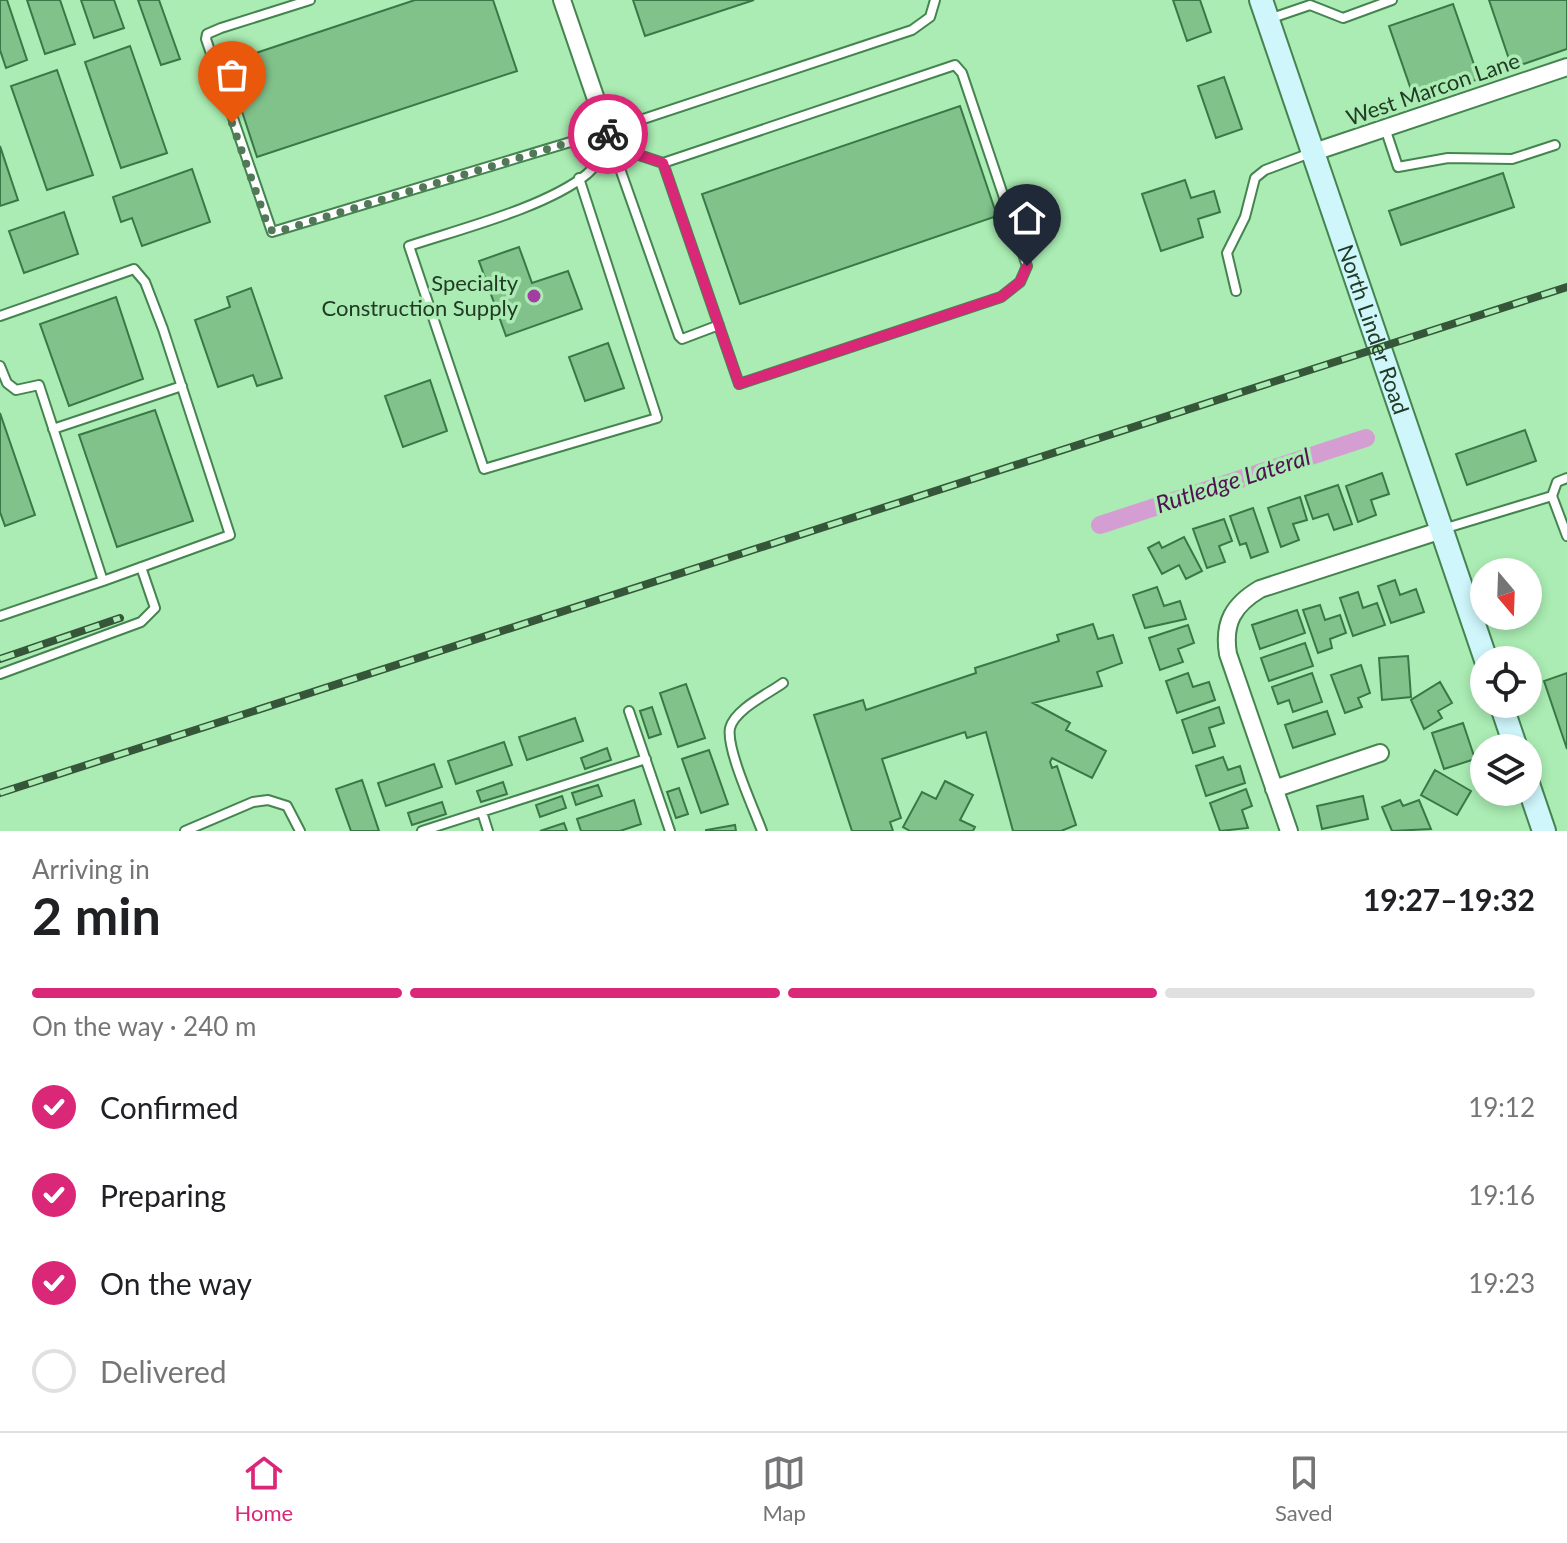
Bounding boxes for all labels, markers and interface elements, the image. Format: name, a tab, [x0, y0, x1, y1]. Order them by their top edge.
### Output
pin	[198, 41, 266, 123]
street label: West Marcon Lane	[1343, 46, 1523, 131]
icon: bag	[210, 53, 254, 97]
courier	[568, 94, 648, 174]
icon: bike	[586, 112, 630, 156]
pin	[993, 184, 1061, 266]
icon: home	[1005, 196, 1049, 240]
street label: North Linder Road	[1332, 241, 1415, 418]
place label: Specialty Construction Supply	[321, 269, 519, 321]
marker: Specialty Construction Supply	[525, 287, 543, 305]
water label: Rutledge Lateral	[1151, 441, 1314, 518]
north arrow	[1470, 558, 1542, 630]
map controls	[1470, 558, 1542, 806]
button: locate	[1470, 646, 1542, 718]
button: layers	[1470, 734, 1542, 806]
text: Arriving in	[32, 853, 150, 885]
text: 19:27–19:32	[1363, 881, 1535, 917]
text: 2 min	[32, 884, 161, 946]
text: On the way · 240 m	[32, 1010, 256, 1042]
icon: check	[32, 1085, 76, 1129]
text: Confirmed	[100, 1089, 239, 1125]
text: 19:12	[1468, 1091, 1535, 1123]
icon: check	[32, 1173, 76, 1217]
text: Preparing	[100, 1177, 226, 1213]
text: 19:16	[1468, 1179, 1535, 1211]
icon: check	[32, 1261, 76, 1305]
text: On the way	[100, 1265, 252, 1301]
text: 19:23	[1468, 1267, 1535, 1299]
text: Delivered	[100, 1353, 227, 1389]
tab: Home	[234, 1451, 293, 1526]
tab: Map	[762, 1451, 806, 1526]
tab: Saved	[1275, 1451, 1332, 1526]

